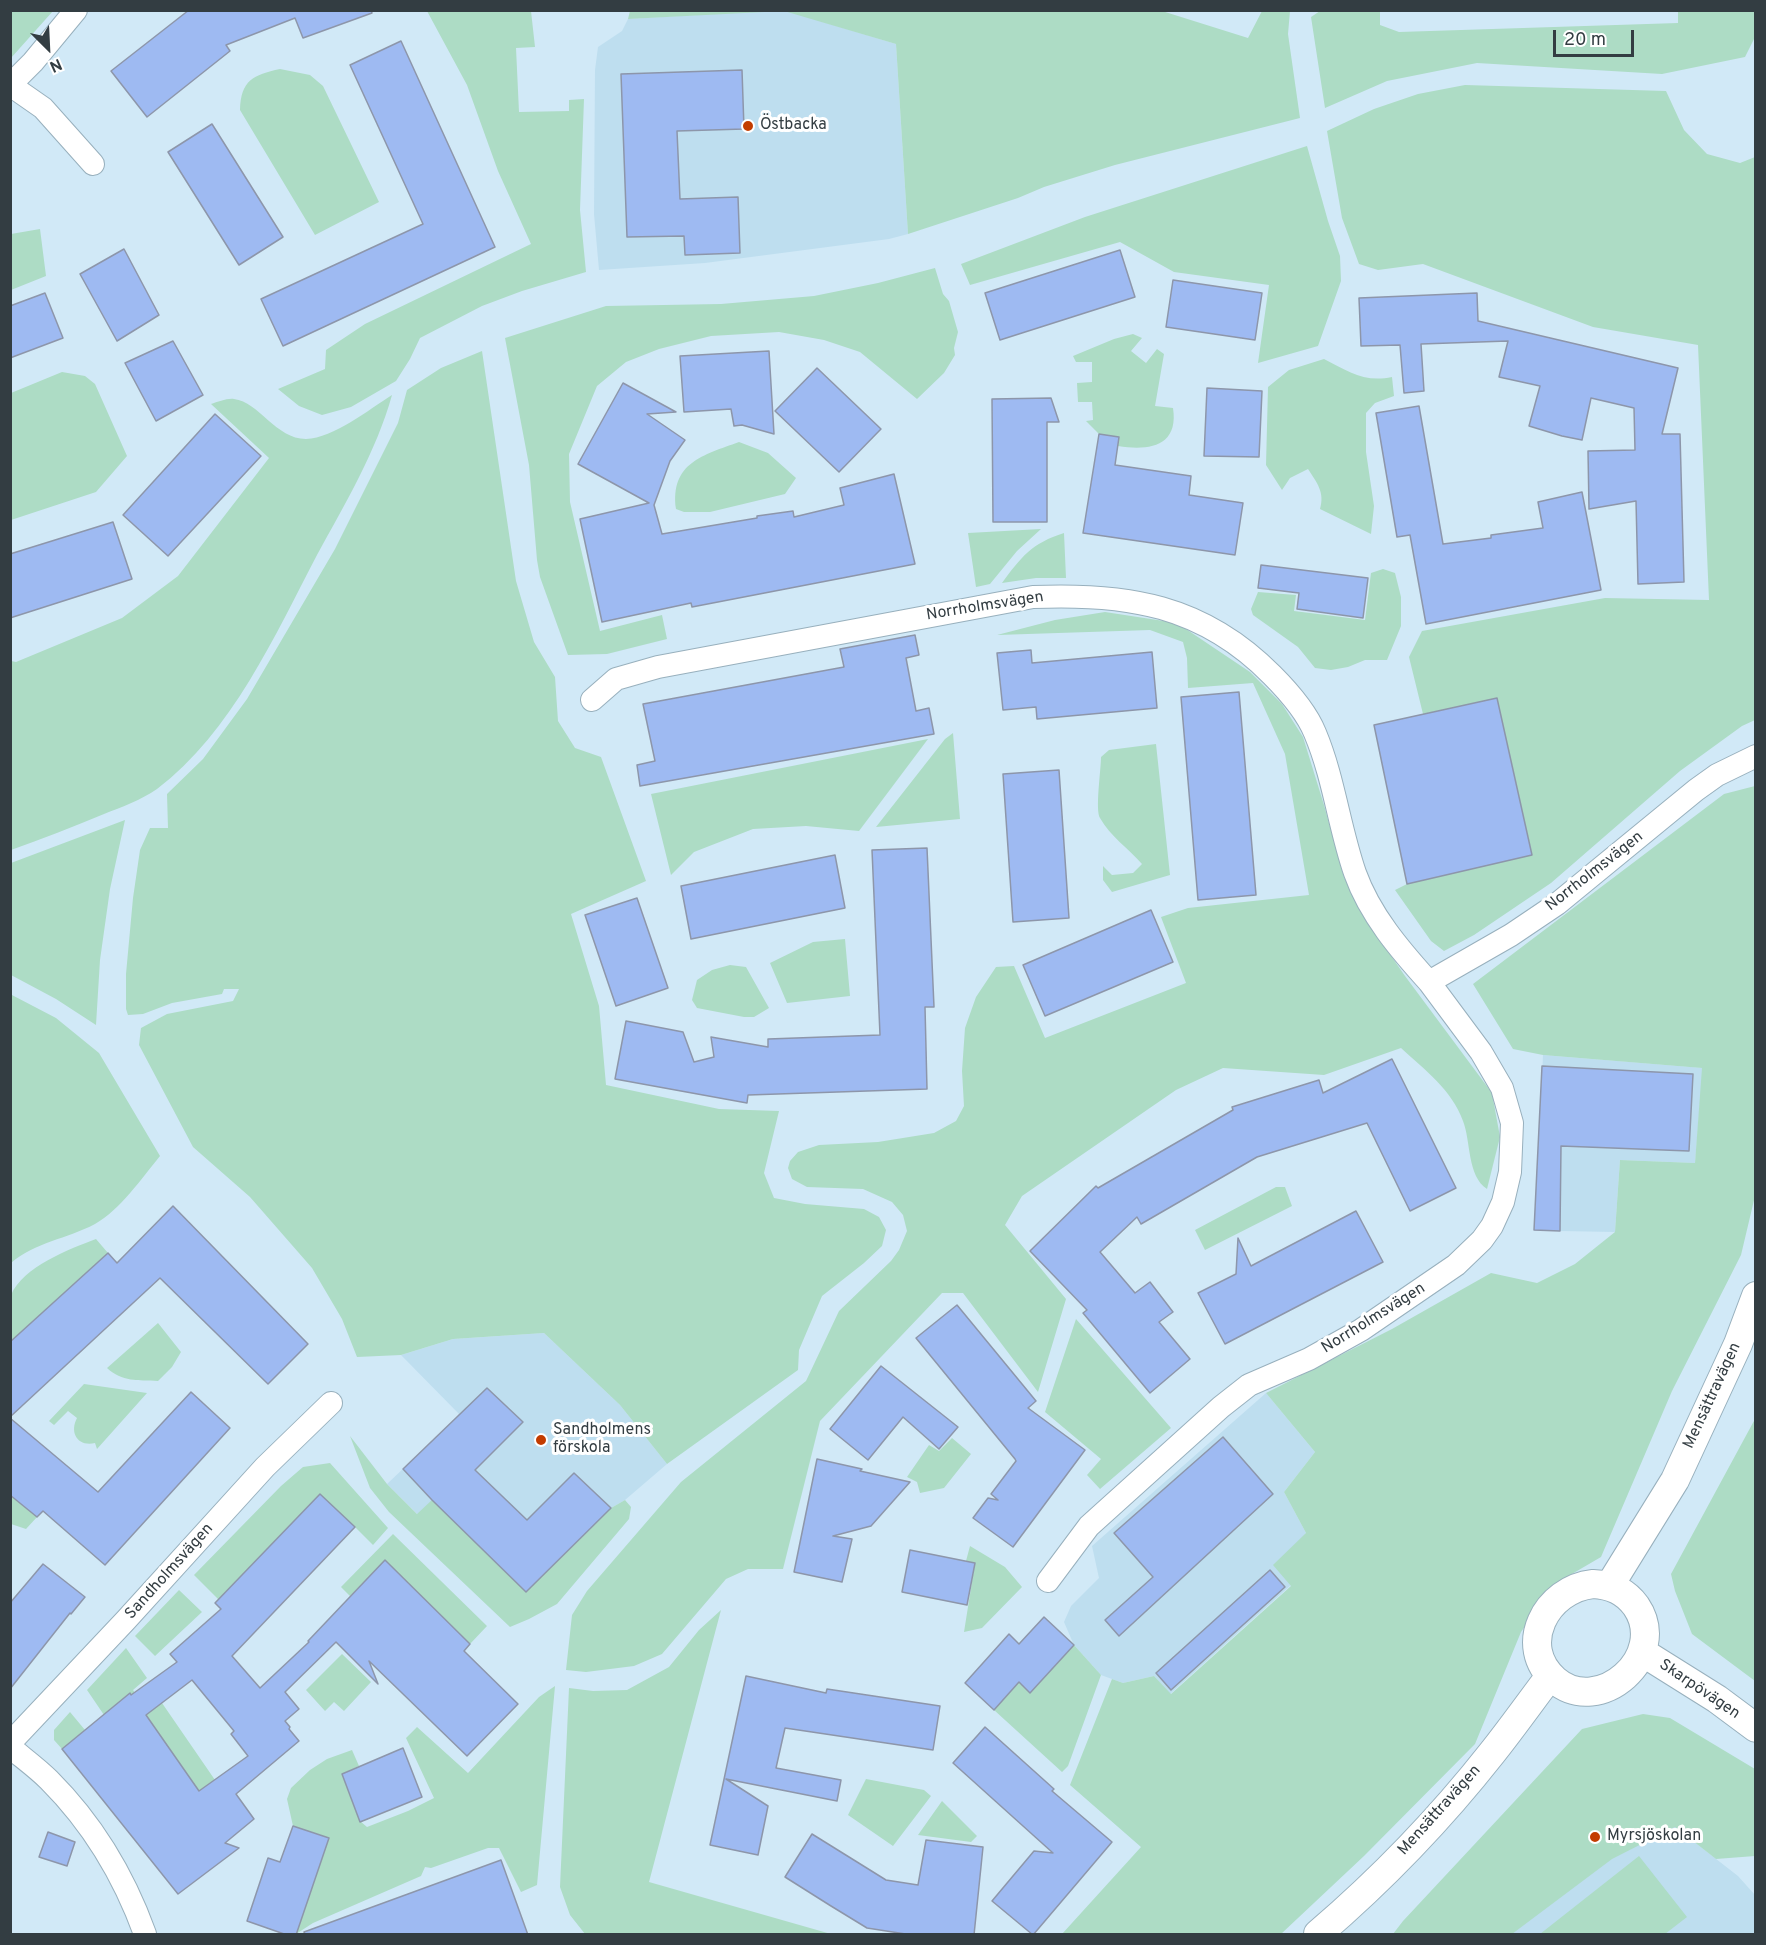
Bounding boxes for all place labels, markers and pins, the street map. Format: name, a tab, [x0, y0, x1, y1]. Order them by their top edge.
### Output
place label: Östbacka	[760, 116, 827, 136]
marker: Östbacka	[741, 119, 755, 133]
place label: Sandholmens förskola	[553, 1421, 651, 1459]
marker: Sandholmens förskola	[534, 1433, 548, 1447]
place label: Myrsjöskolan	[1607, 1827, 1701, 1847]
marker: Myrsjöskolan	[1588, 1830, 1602, 1844]

